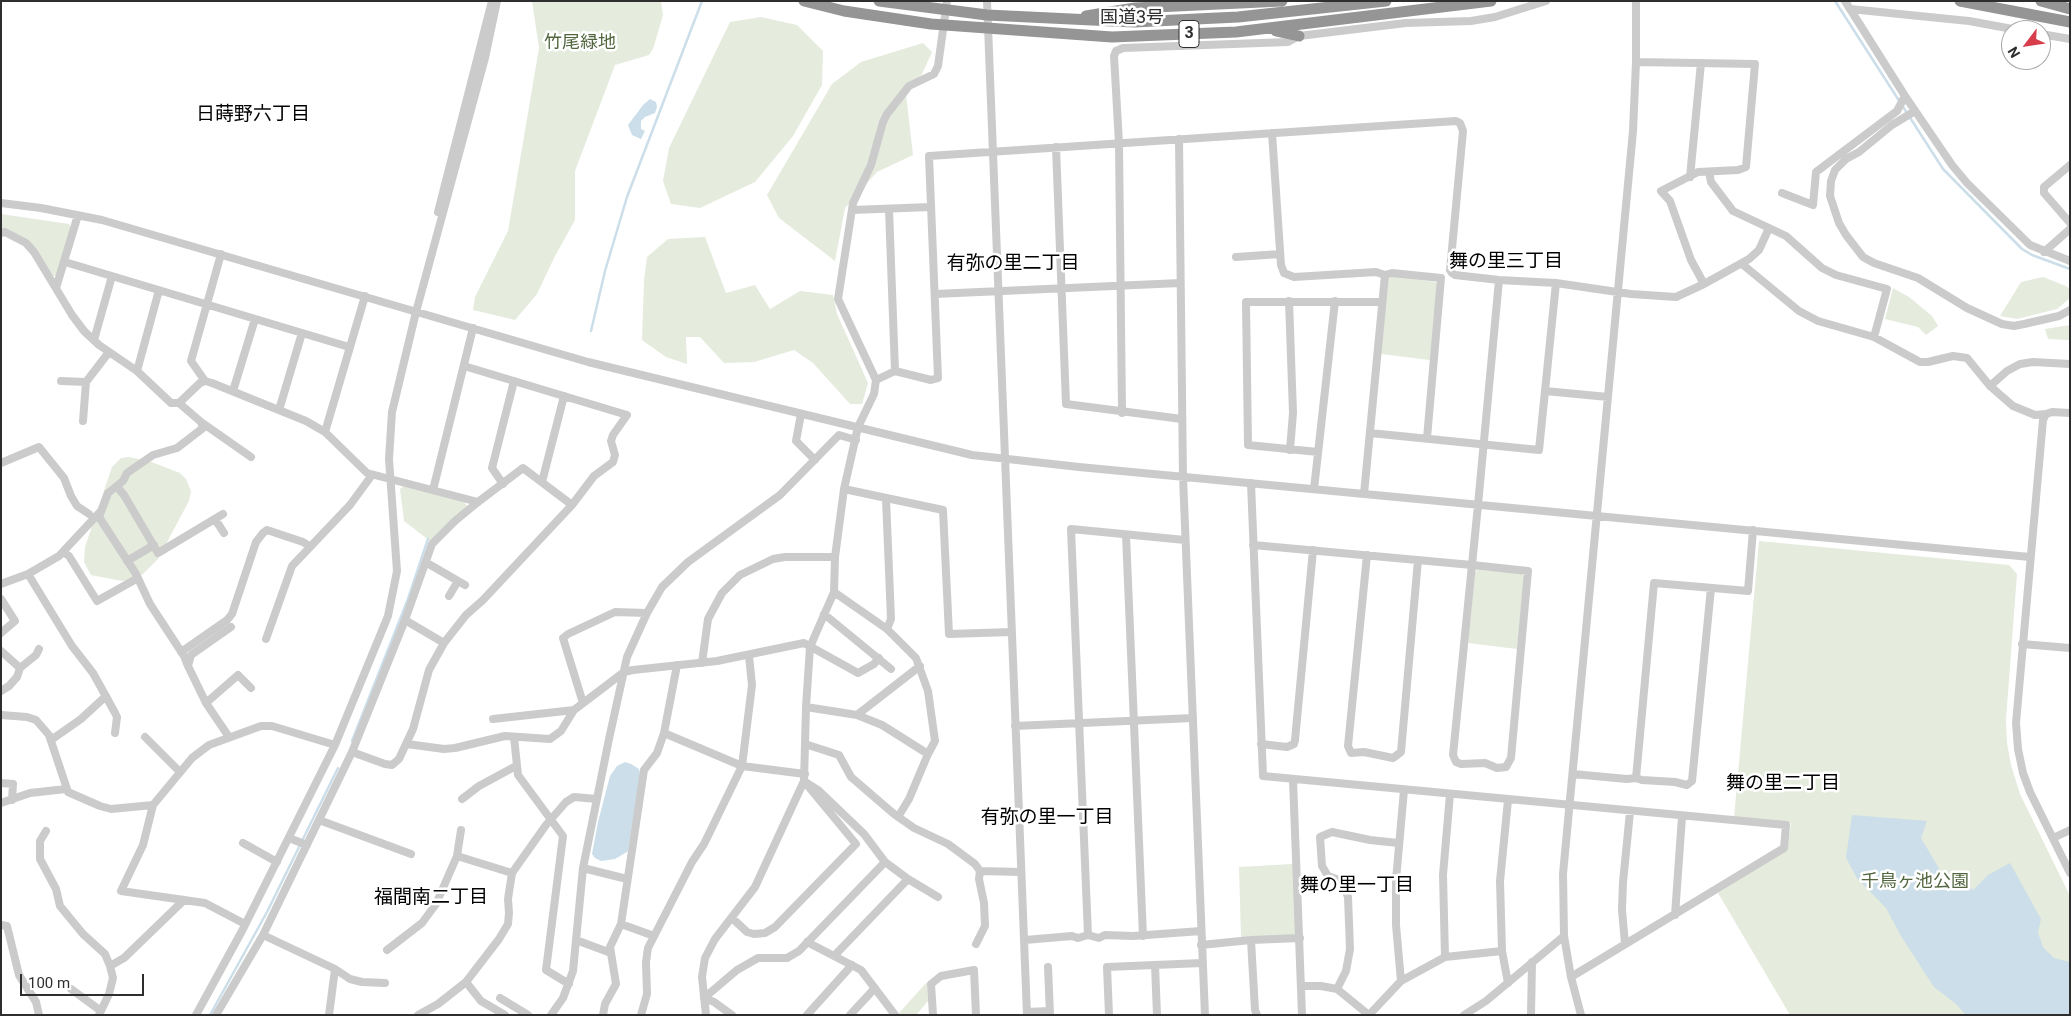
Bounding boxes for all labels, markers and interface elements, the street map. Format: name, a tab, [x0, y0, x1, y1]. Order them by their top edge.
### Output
street label: 国道3号	[1100, 7, 1164, 29]
road number: 3	[1179, 20, 1199, 48]
north arrow	[2001, 20, 2051, 70]
park label: 竹尾緑地	[544, 32, 616, 54]
text: N	[2005, 44, 2023, 61]
district label: 日蒔野六丁目	[196, 104, 310, 126]
district label: 舞の里三丁目	[1449, 251, 1563, 273]
district label: 有弥の里二丁目	[947, 253, 1079, 275]
district label: 舞の里二丁目	[1726, 773, 1840, 795]
district label: 有弥の里一丁目	[981, 807, 1113, 829]
park label: 千鳥ヶ池公園	[1861, 871, 1969, 893]
district label: 舞の里一丁目	[1300, 875, 1414, 897]
district label: 福間南二丁目	[374, 887, 488, 909]
scale bar	[22, 964, 146, 996]
text: 100 m	[28, 974, 70, 992]

